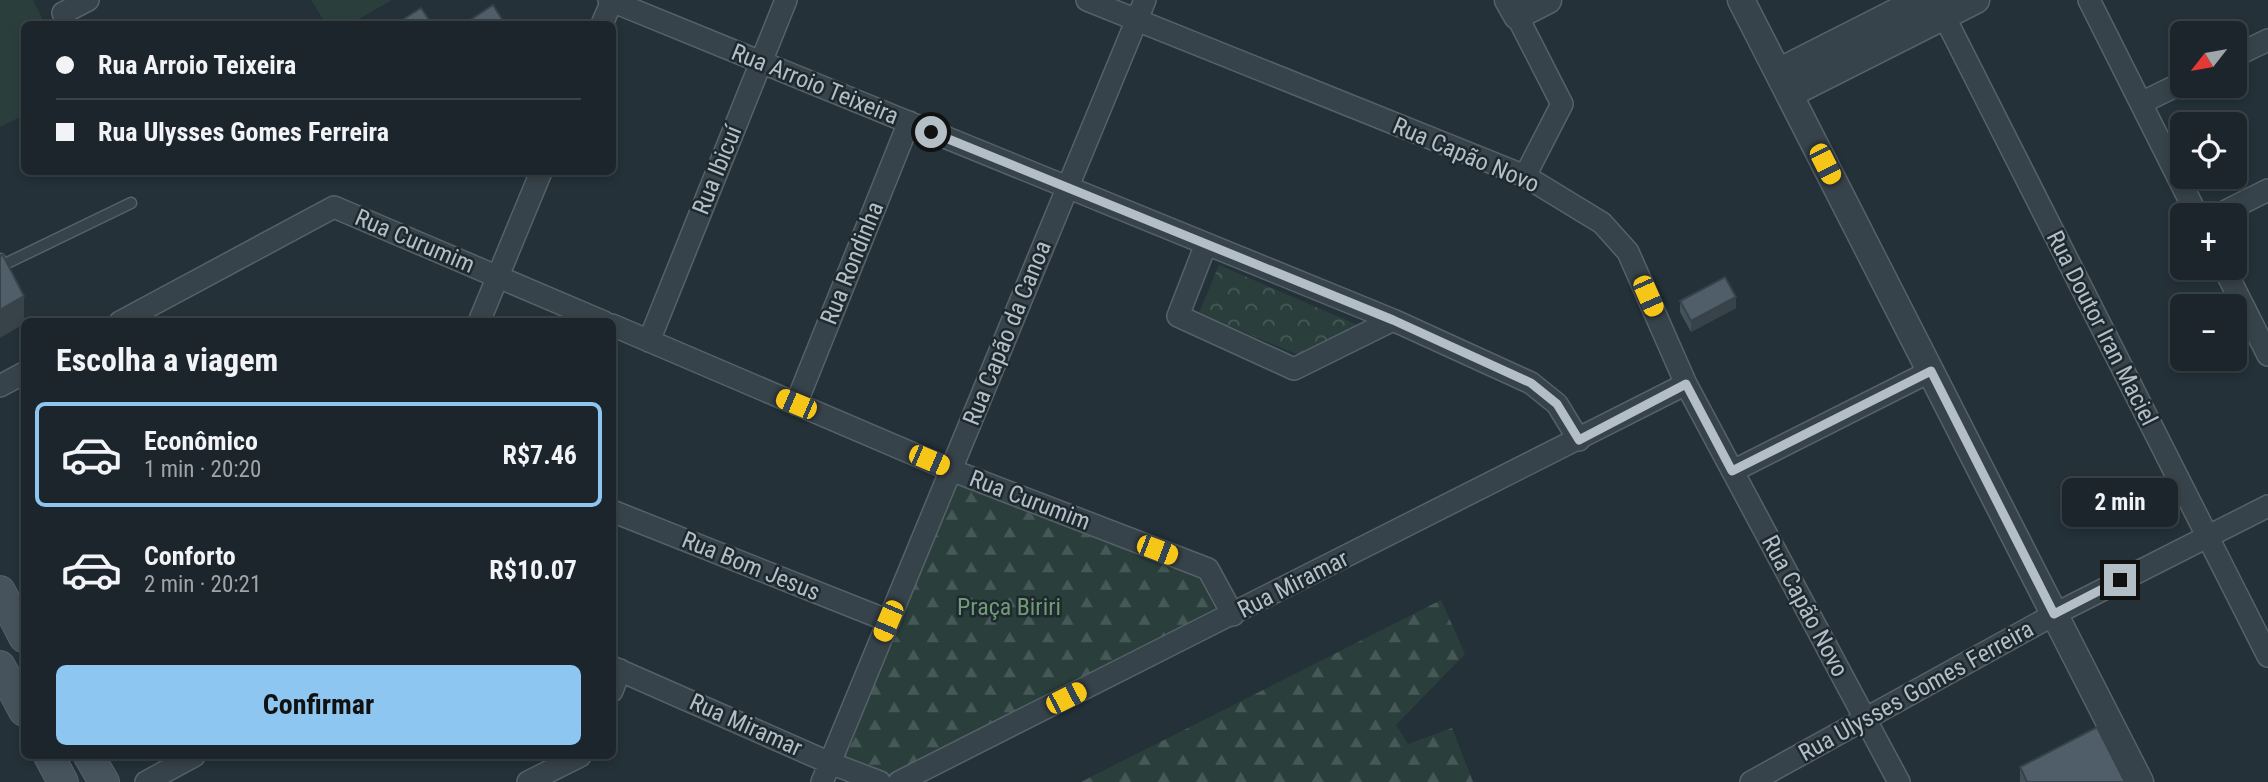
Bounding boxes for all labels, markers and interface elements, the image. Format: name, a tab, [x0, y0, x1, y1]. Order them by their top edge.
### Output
north arrow	[2170, 21, 2247, 98]
map controls	[2170, 21, 2247, 371]
street label: Rua Arroio Teixeira	[727, 38, 903, 130]
text: Rua Arroio Teixeira	[98, 50, 296, 80]
street label: Rua Capão Novo	[1389, 112, 1543, 198]
button: locate	[2170, 112, 2247, 189]
route start	[915, 116, 947, 148]
text: Rua Ulysses Gomes Ferreira	[98, 117, 389, 147]
street label: Rua Ibicuí	[687, 120, 748, 218]
car	[1807, 141, 1844, 187]
street label: Rua Rondinha	[815, 198, 889, 328]
street label: Rua Curumim	[351, 203, 479, 279]
button: +	[2170, 203, 2247, 280]
street label: Rua Doutor Iran Maciel	[2041, 226, 2163, 430]
street label: Rua Capão da Canoa	[957, 237, 1057, 429]
car	[1630, 273, 1667, 319]
button: −	[2170, 294, 2247, 371]
text: Escolha a viagem	[56, 341, 278, 379]
car	[773, 386, 820, 422]
icon: car	[60, 423, 123, 486]
text: Econômico	[144, 426, 258, 456]
text: R$7.46	[503, 440, 577, 470]
car	[906, 442, 953, 478]
text: 1 min · 20:20	[144, 456, 261, 483]
street label: Rua Curumim	[966, 464, 1094, 536]
callout: 2 min	[2062, 478, 2178, 528]
text: 2 min	[2094, 489, 2146, 516]
street label: Rua Bom Jesus	[678, 526, 824, 606]
street label: Rua Capão Novo	[1756, 530, 1854, 682]
car	[1134, 533, 1181, 567]
icon: car	[60, 538, 123, 601]
text: Conforto	[144, 541, 236, 571]
street label: Rua Miramar	[1233, 544, 1353, 624]
text: R$10.07	[489, 555, 577, 585]
route end	[2104, 564, 2136, 596]
text: 2 min · 20:21	[144, 571, 261, 598]
park label: Praça Biriri	[957, 593, 1061, 621]
car	[871, 598, 906, 644]
street label: Rua Ulysses Gomes Ferreira	[1794, 615, 2038, 767]
button: Confirmar	[56, 665, 581, 745]
car	[1043, 679, 1090, 717]
street label: Rua Miramar	[685, 688, 807, 762]

